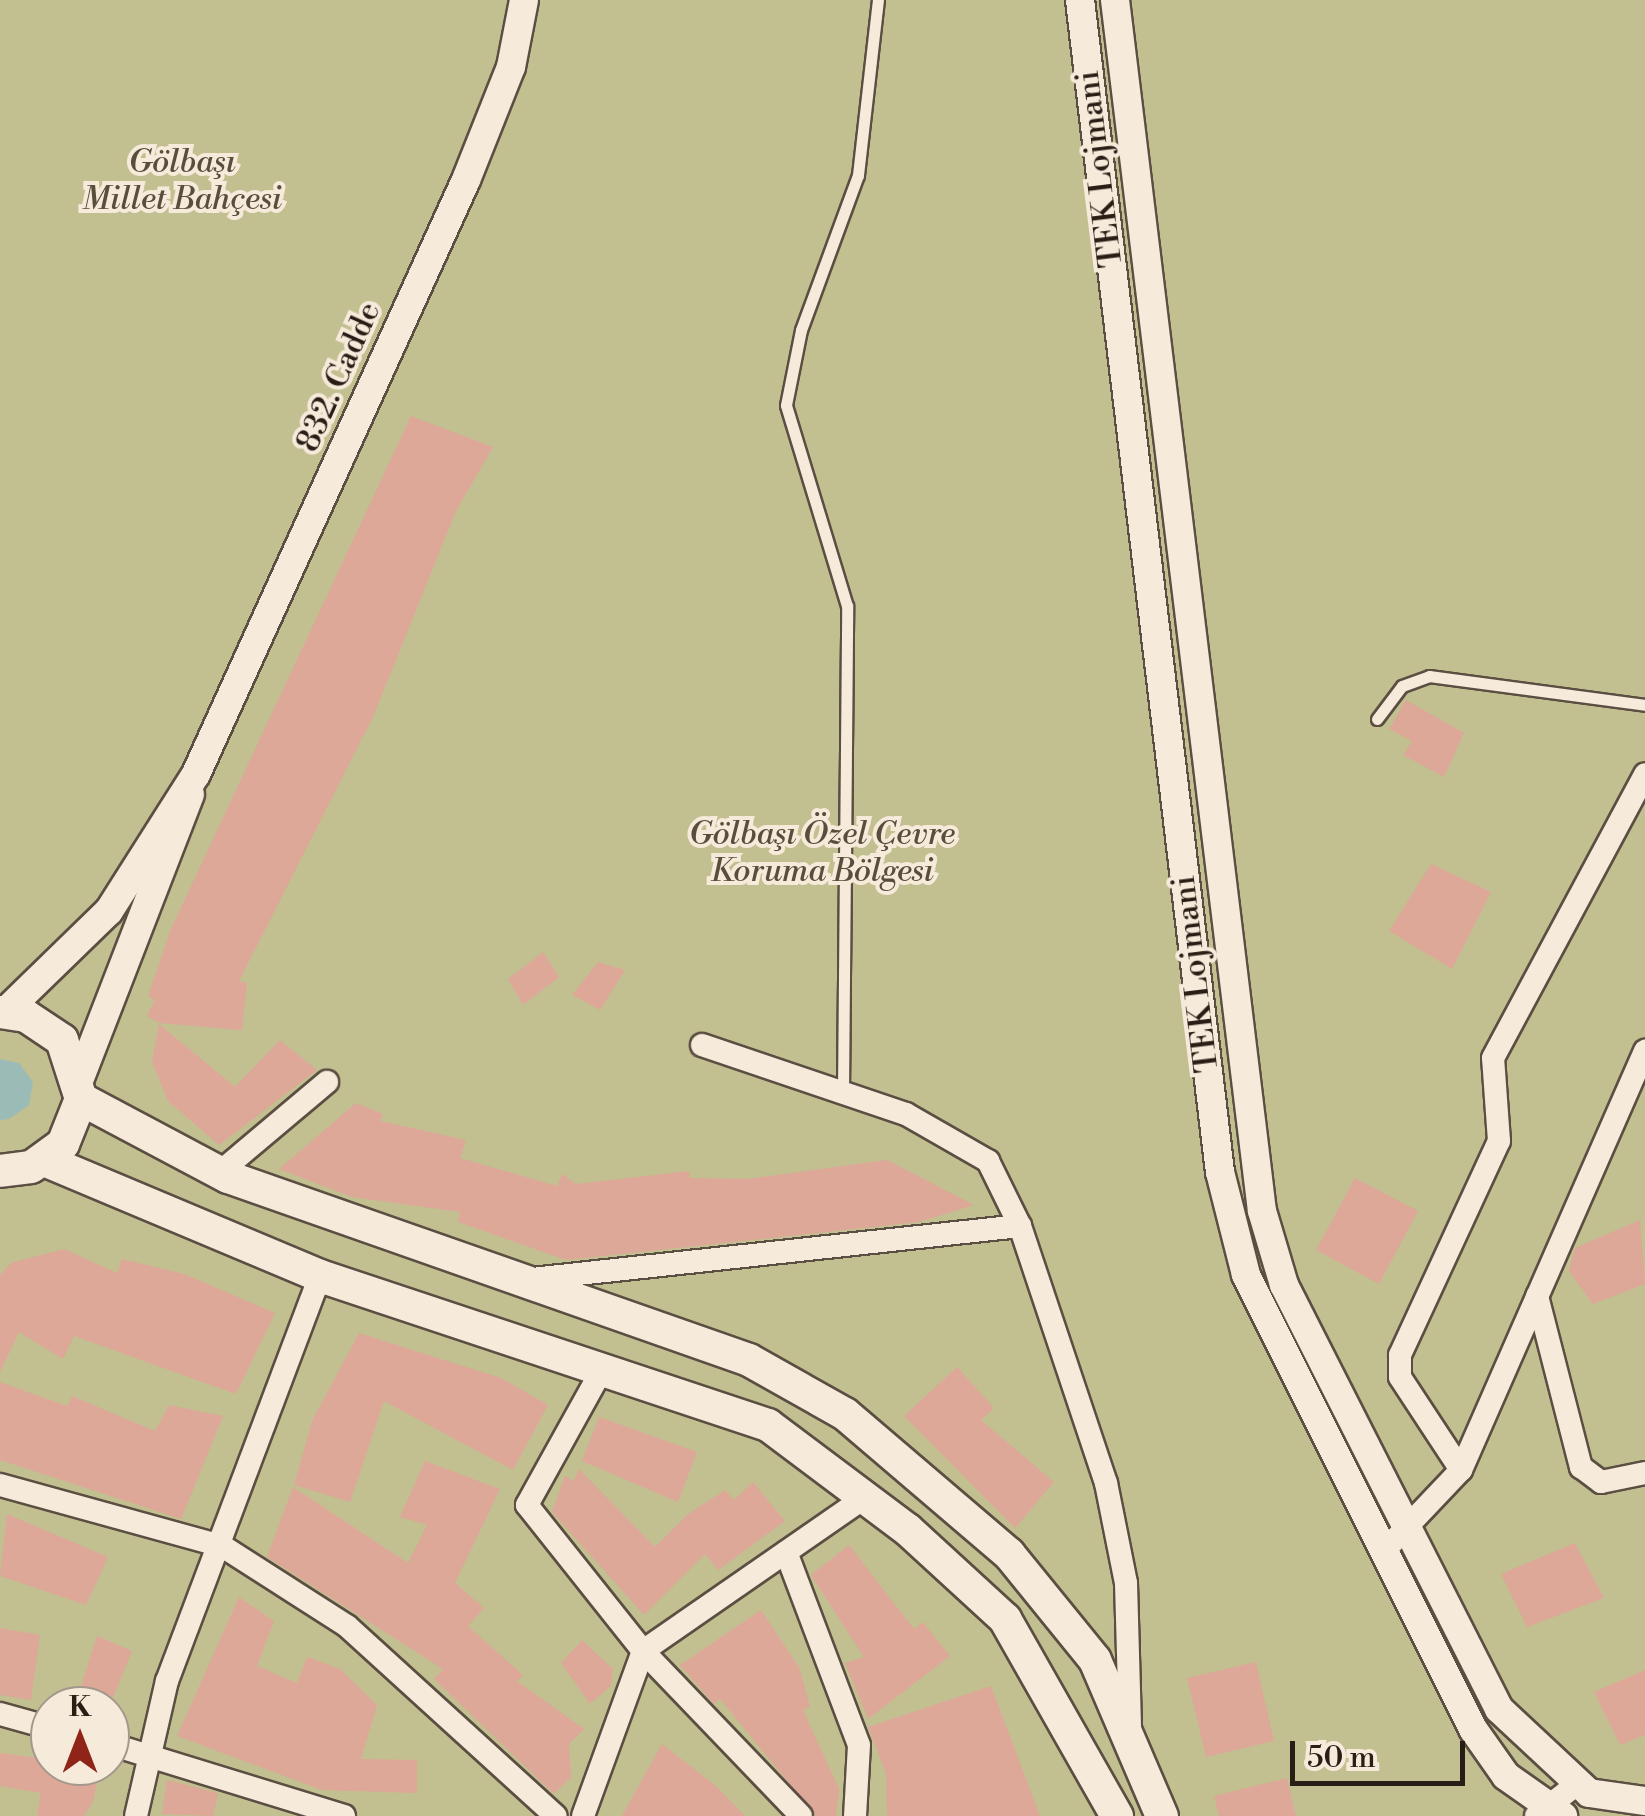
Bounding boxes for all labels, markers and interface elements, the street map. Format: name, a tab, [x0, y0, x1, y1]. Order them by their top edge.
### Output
street label: TEK Lojmani	[1069, 68, 1131, 270]
park label: Gölbaşı Millet Bahçesi	[82, 144, 282, 219]
street label: 832. Cadde	[289, 296, 389, 458]
park label: Gölbaşı Özel Çevre Koruma Bölgesi	[689, 816, 955, 891]
street label: TEK Lojmani	[1165, 873, 1227, 1075]
north arrow	[30, 1686, 130, 1786]
text: K	[69, 1690, 91, 1725]
scale bar	[1295, 1721, 1470, 1783]
text: 50 m	[1307, 1739, 1376, 1777]

